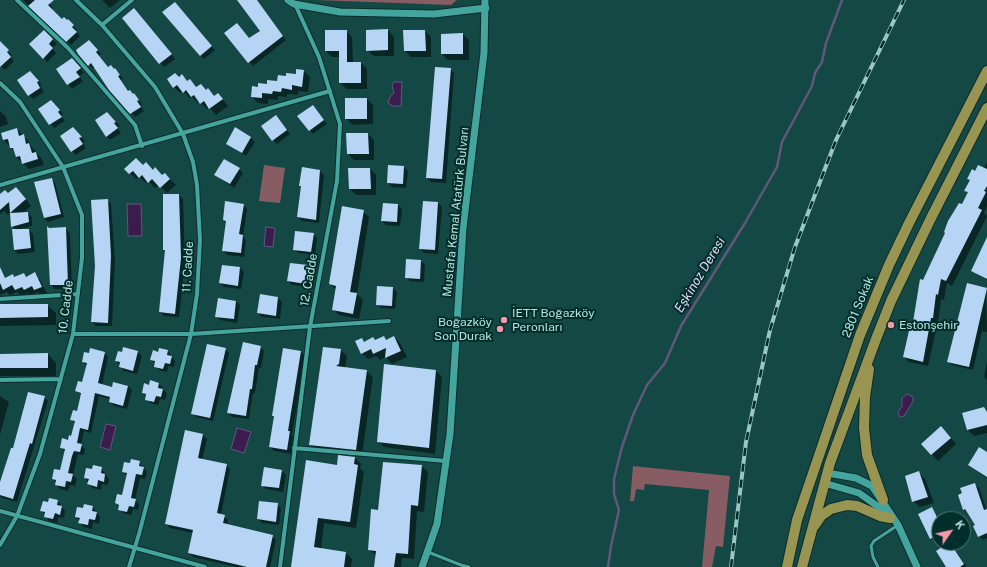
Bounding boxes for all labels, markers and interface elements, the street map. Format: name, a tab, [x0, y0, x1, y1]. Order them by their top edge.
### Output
street label: Mustafa Kemal Atatürk Bulvarı	[440, 126, 472, 298]
water label: Eşkinoz Deresi	[671, 235, 729, 315]
street label: 11. Cadde	[179, 241, 197, 293]
street label: 12. Cadde	[297, 252, 321, 308]
street label: 2801 Sokak	[839, 274, 877, 340]
street label: 10. Cadde	[56, 279, 76, 335]
place label: İETT Boğazköy Peronları	[512, 306, 595, 334]
place label: Boğazköy Son Durak	[434, 315, 492, 343]
marker: İETT Boğazköy Peronları	[499, 315, 509, 325]
place label: Estonşehir	[899, 318, 958, 332]
marker: Estonşehir	[886, 320, 896, 330]
marker: Boğazköy Son Durak	[495, 324, 505, 334]
north arrow	[931, 511, 971, 551]
text: K	[953, 518, 967, 531]

